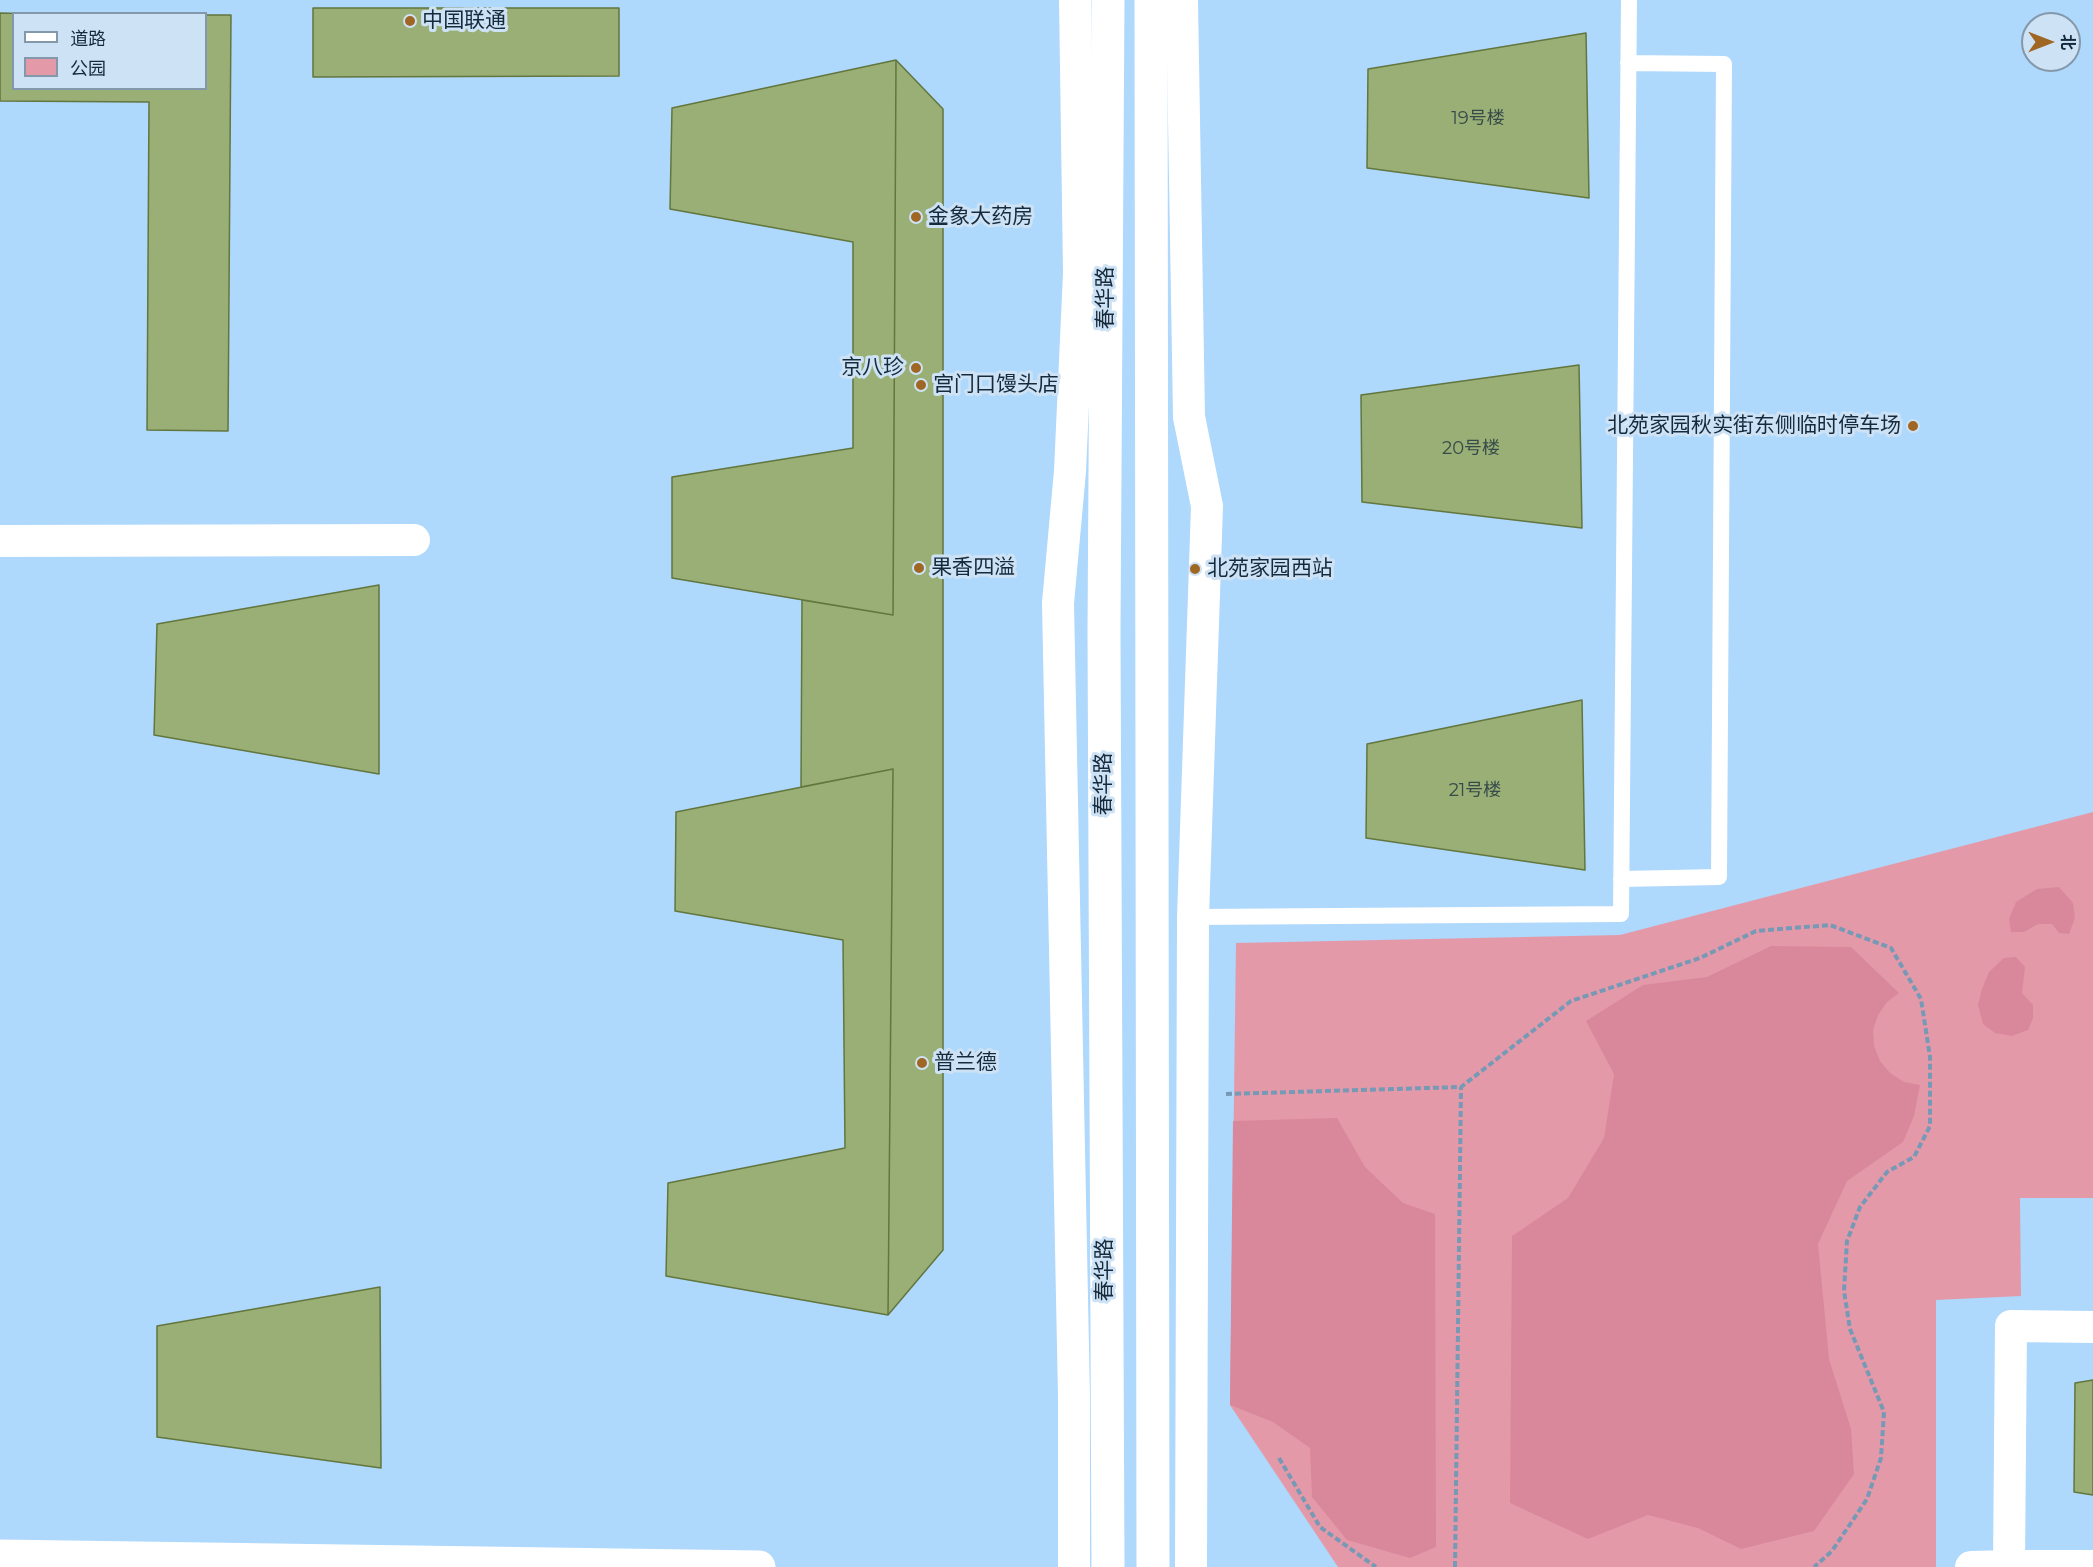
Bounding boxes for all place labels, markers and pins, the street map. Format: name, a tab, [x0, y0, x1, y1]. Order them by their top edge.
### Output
place label: 中国联通	[422, 8, 506, 34]
marker: 中国联通	[403, 14, 417, 28]
place label: 金象大药房	[928, 204, 1033, 230]
marker: 金象大药房	[909, 210, 923, 224]
place label: 京八珍	[841, 355, 904, 381]
marker: 京八珍	[909, 361, 923, 375]
place label: 宫门口馒头店	[933, 372, 1059, 398]
marker: 宫门口馒头店	[914, 378, 928, 392]
place label: 北苑家园秋实街东侧临时停车场	[1607, 413, 1901, 439]
marker: 北苑家园秋实街东侧临时停车场	[1906, 419, 1920, 433]
place label: 果香四溢	[931, 555, 1015, 581]
place label: 北苑家园西站	[1207, 556, 1333, 582]
marker: 果香四溢	[912, 561, 926, 575]
marker: 北苑家园西站	[1188, 562, 1202, 576]
place label: 普兰德	[934, 1050, 997, 1076]
marker: 普兰德	[915, 1056, 929, 1070]

